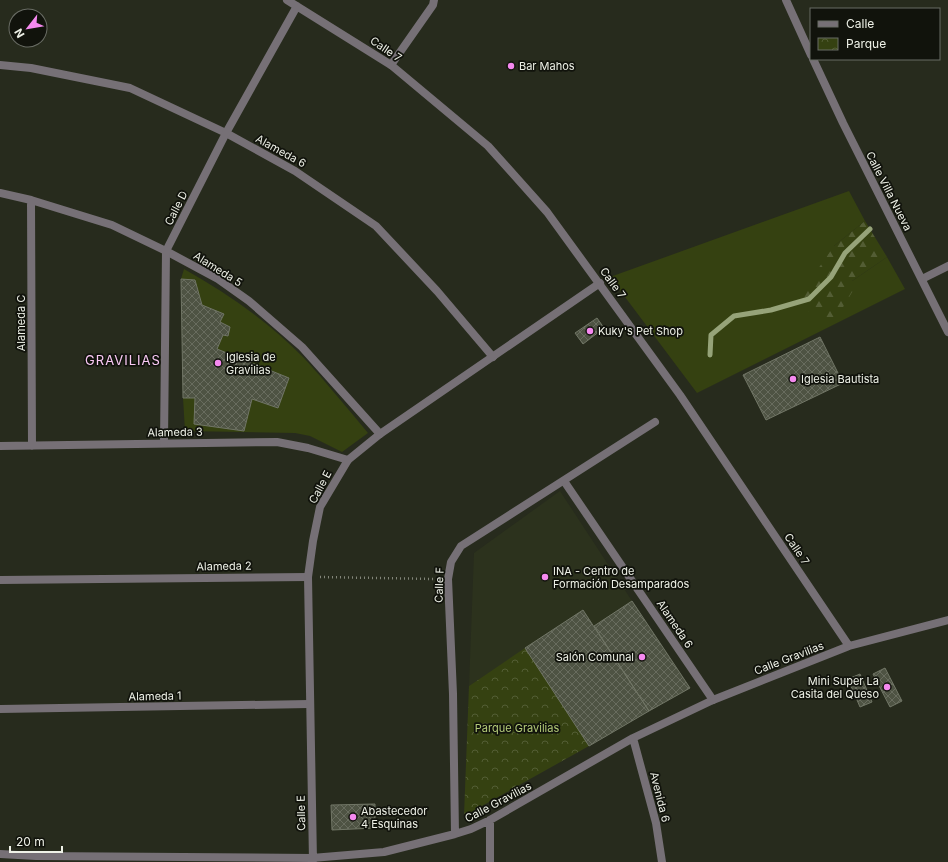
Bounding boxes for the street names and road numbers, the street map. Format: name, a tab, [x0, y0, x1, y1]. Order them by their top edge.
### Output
street label: Calle 7	[367, 33, 405, 65]
street label: Alameda 6	[253, 131, 309, 171]
street label: Calle Villa Nueva	[863, 149, 915, 233]
street label: Calle D	[161, 188, 191, 228]
street label: Alameda 5	[191, 248, 245, 290]
street label: Calle 7	[597, 265, 629, 301]
street label: Alameda C	[14, 295, 28, 351]
street label: Alameda 3	[147, 425, 203, 439]
street label: Calle E	[305, 468, 335, 506]
street label: Calle 7	[781, 530, 813, 568]
street label: Alameda 2	[196, 559, 252, 573]
street label: Calle F	[431, 567, 447, 603]
street label: Alameda 6	[654, 597, 696, 651]
street label: Calle Gravilias	[752, 638, 826, 678]
street label: Alameda 1	[128, 689, 182, 703]
street label: Avenida 6	[647, 770, 673, 824]
street label: Calle Gravilias	[462, 778, 534, 825]
street label: Calle E	[294, 795, 308, 831]

